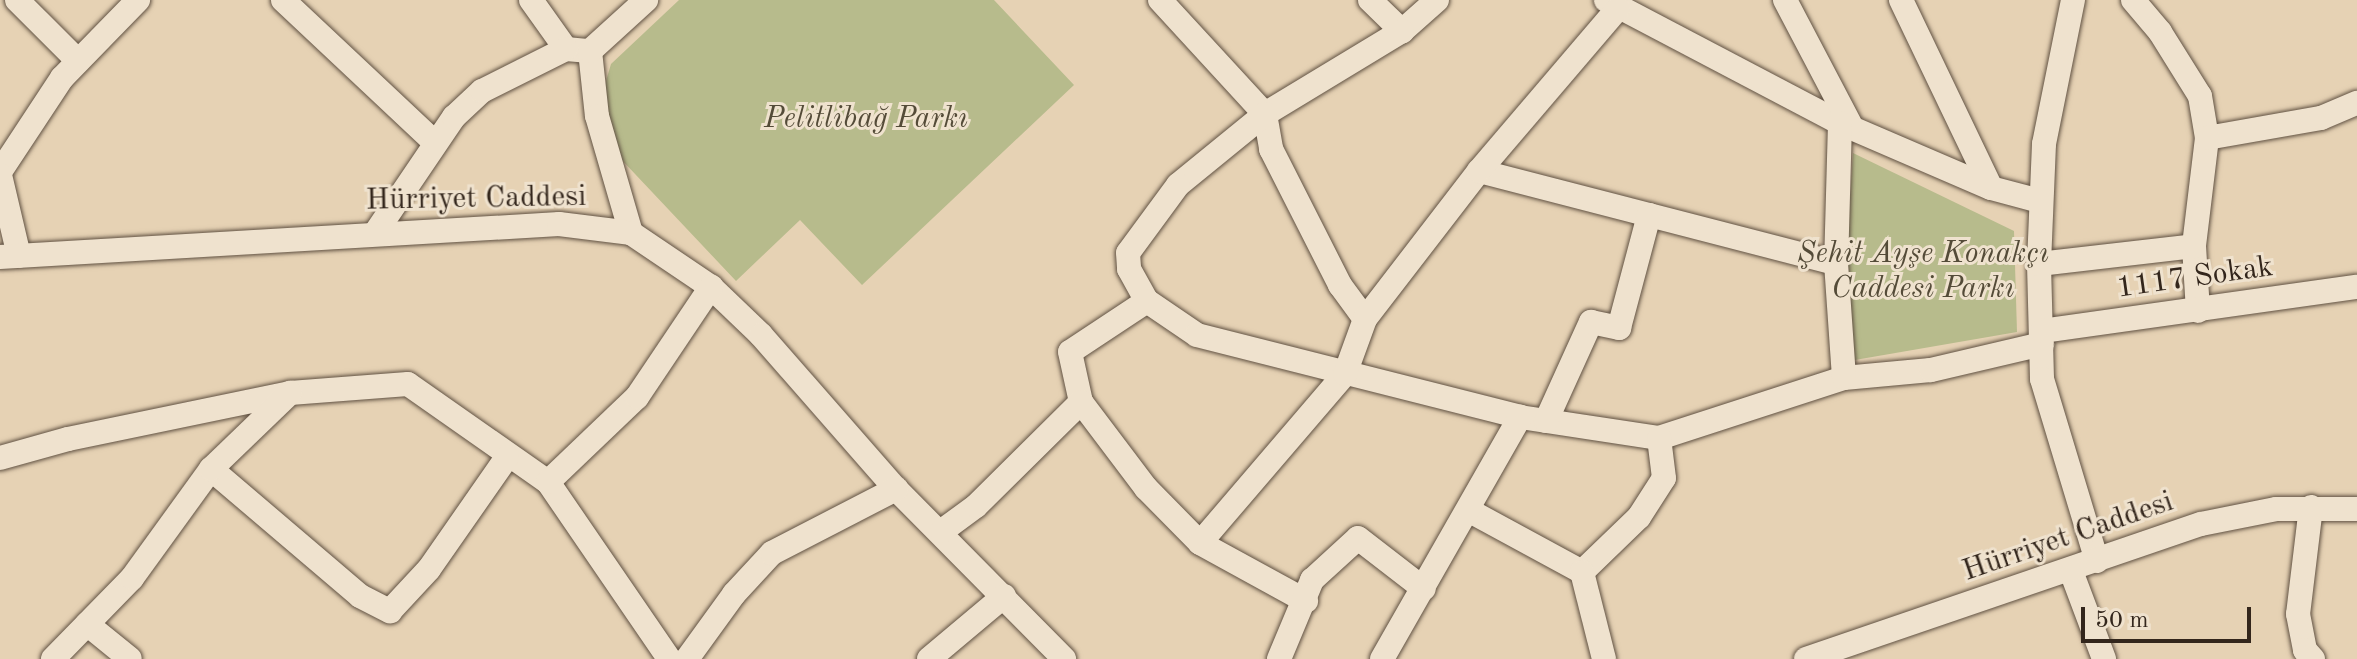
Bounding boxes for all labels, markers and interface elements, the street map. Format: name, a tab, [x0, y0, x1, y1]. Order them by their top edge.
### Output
park label: Pelitlibağ Parkı	[764, 101, 968, 137]
street label: Hürriyet Caddesi	[365, 179, 587, 219]
park label: Şehit Ayşe Konakçı Caddesi Parkı	[1797, 236, 2049, 306]
street label: 1117 Sokak	[2115, 249, 2275, 307]
street label: Hürriyet Caddesi	[1958, 484, 2178, 590]
scale bar	[2085, 591, 2255, 641]
text: 50 m	[2095, 609, 2149, 633]

